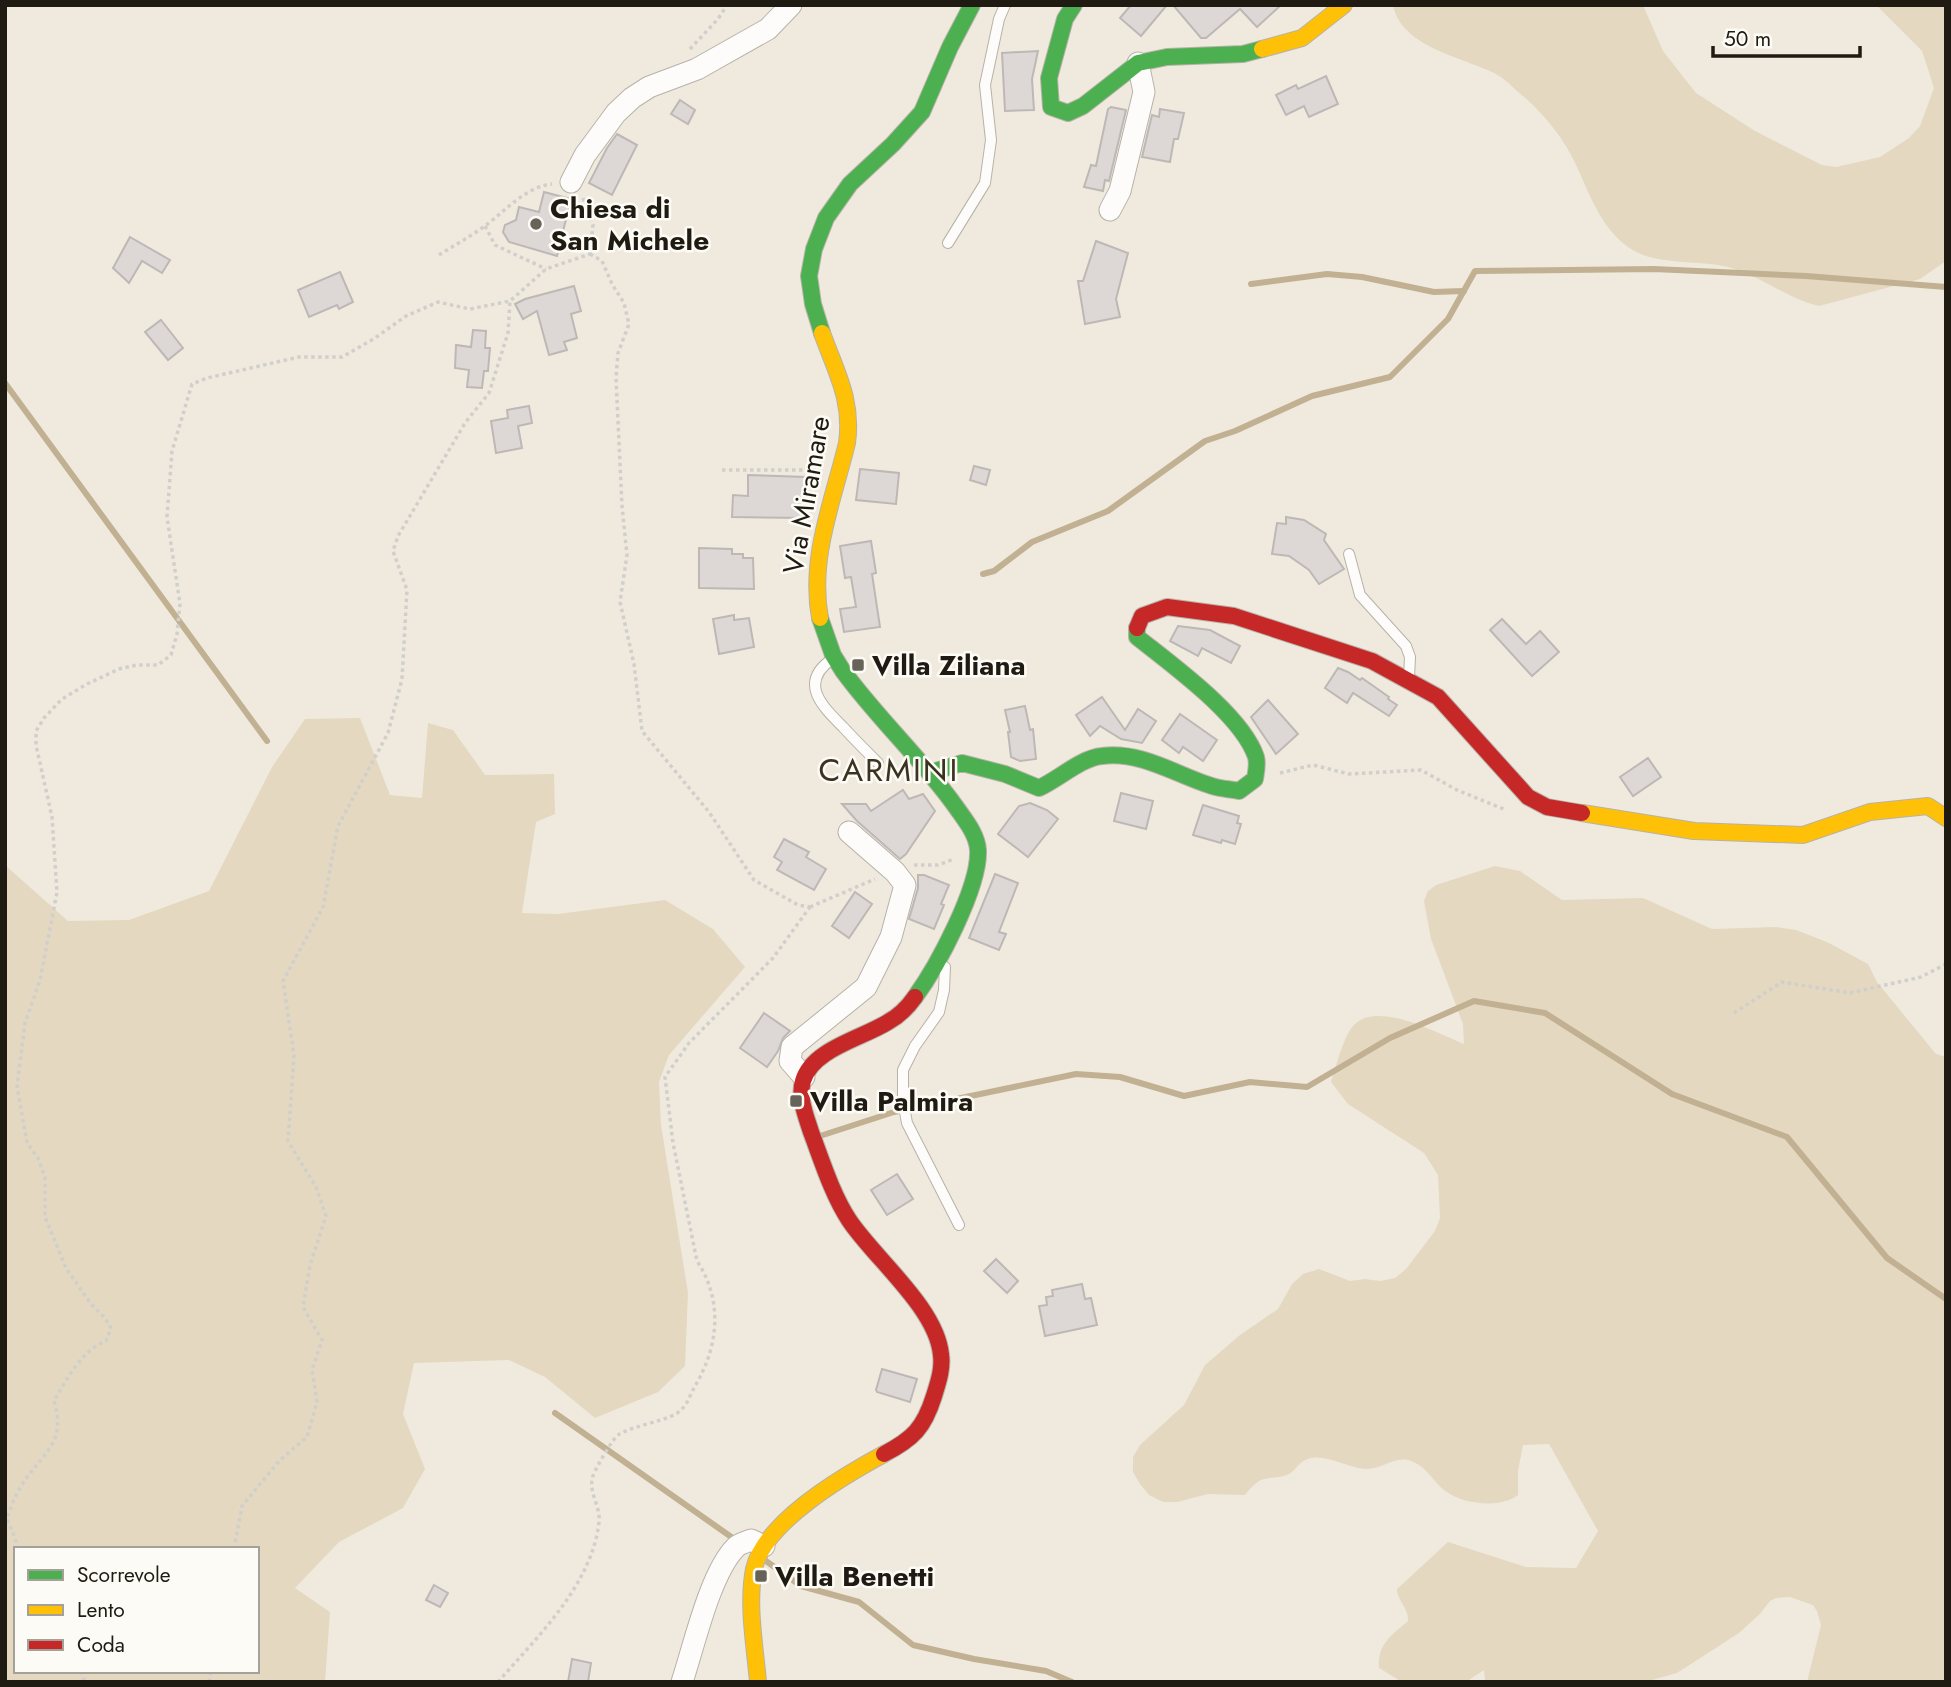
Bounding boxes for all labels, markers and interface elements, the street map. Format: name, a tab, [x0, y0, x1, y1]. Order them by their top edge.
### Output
scale bar	[1713, 14, 1860, 58]
text: 50 m	[1724, 24, 1771, 54]
place label: Chiesa di San Michele	[550, 188, 709, 261]
marker: Chiesa di San Michele	[528, 216, 544, 232]
street label: Via Miramare	[772, 413, 841, 577]
place label: Villa Ziliana	[871, 645, 1026, 686]
marker: Villa Ziliana	[850, 657, 866, 673]
district label: CARMINI	[819, 747, 959, 793]
place label: Villa Palmira	[809, 1081, 973, 1122]
marker: Villa Palmira	[788, 1093, 804, 1109]
legend	[14, 1547, 259, 1673]
place label: Villa Benetti	[774, 1556, 934, 1597]
text: Scorrevole	[77, 1560, 171, 1590]
marker: Villa Benetti	[753, 1568, 769, 1584]
text: Lento	[77, 1595, 125, 1625]
text: Coda	[77, 1630, 125, 1660]

